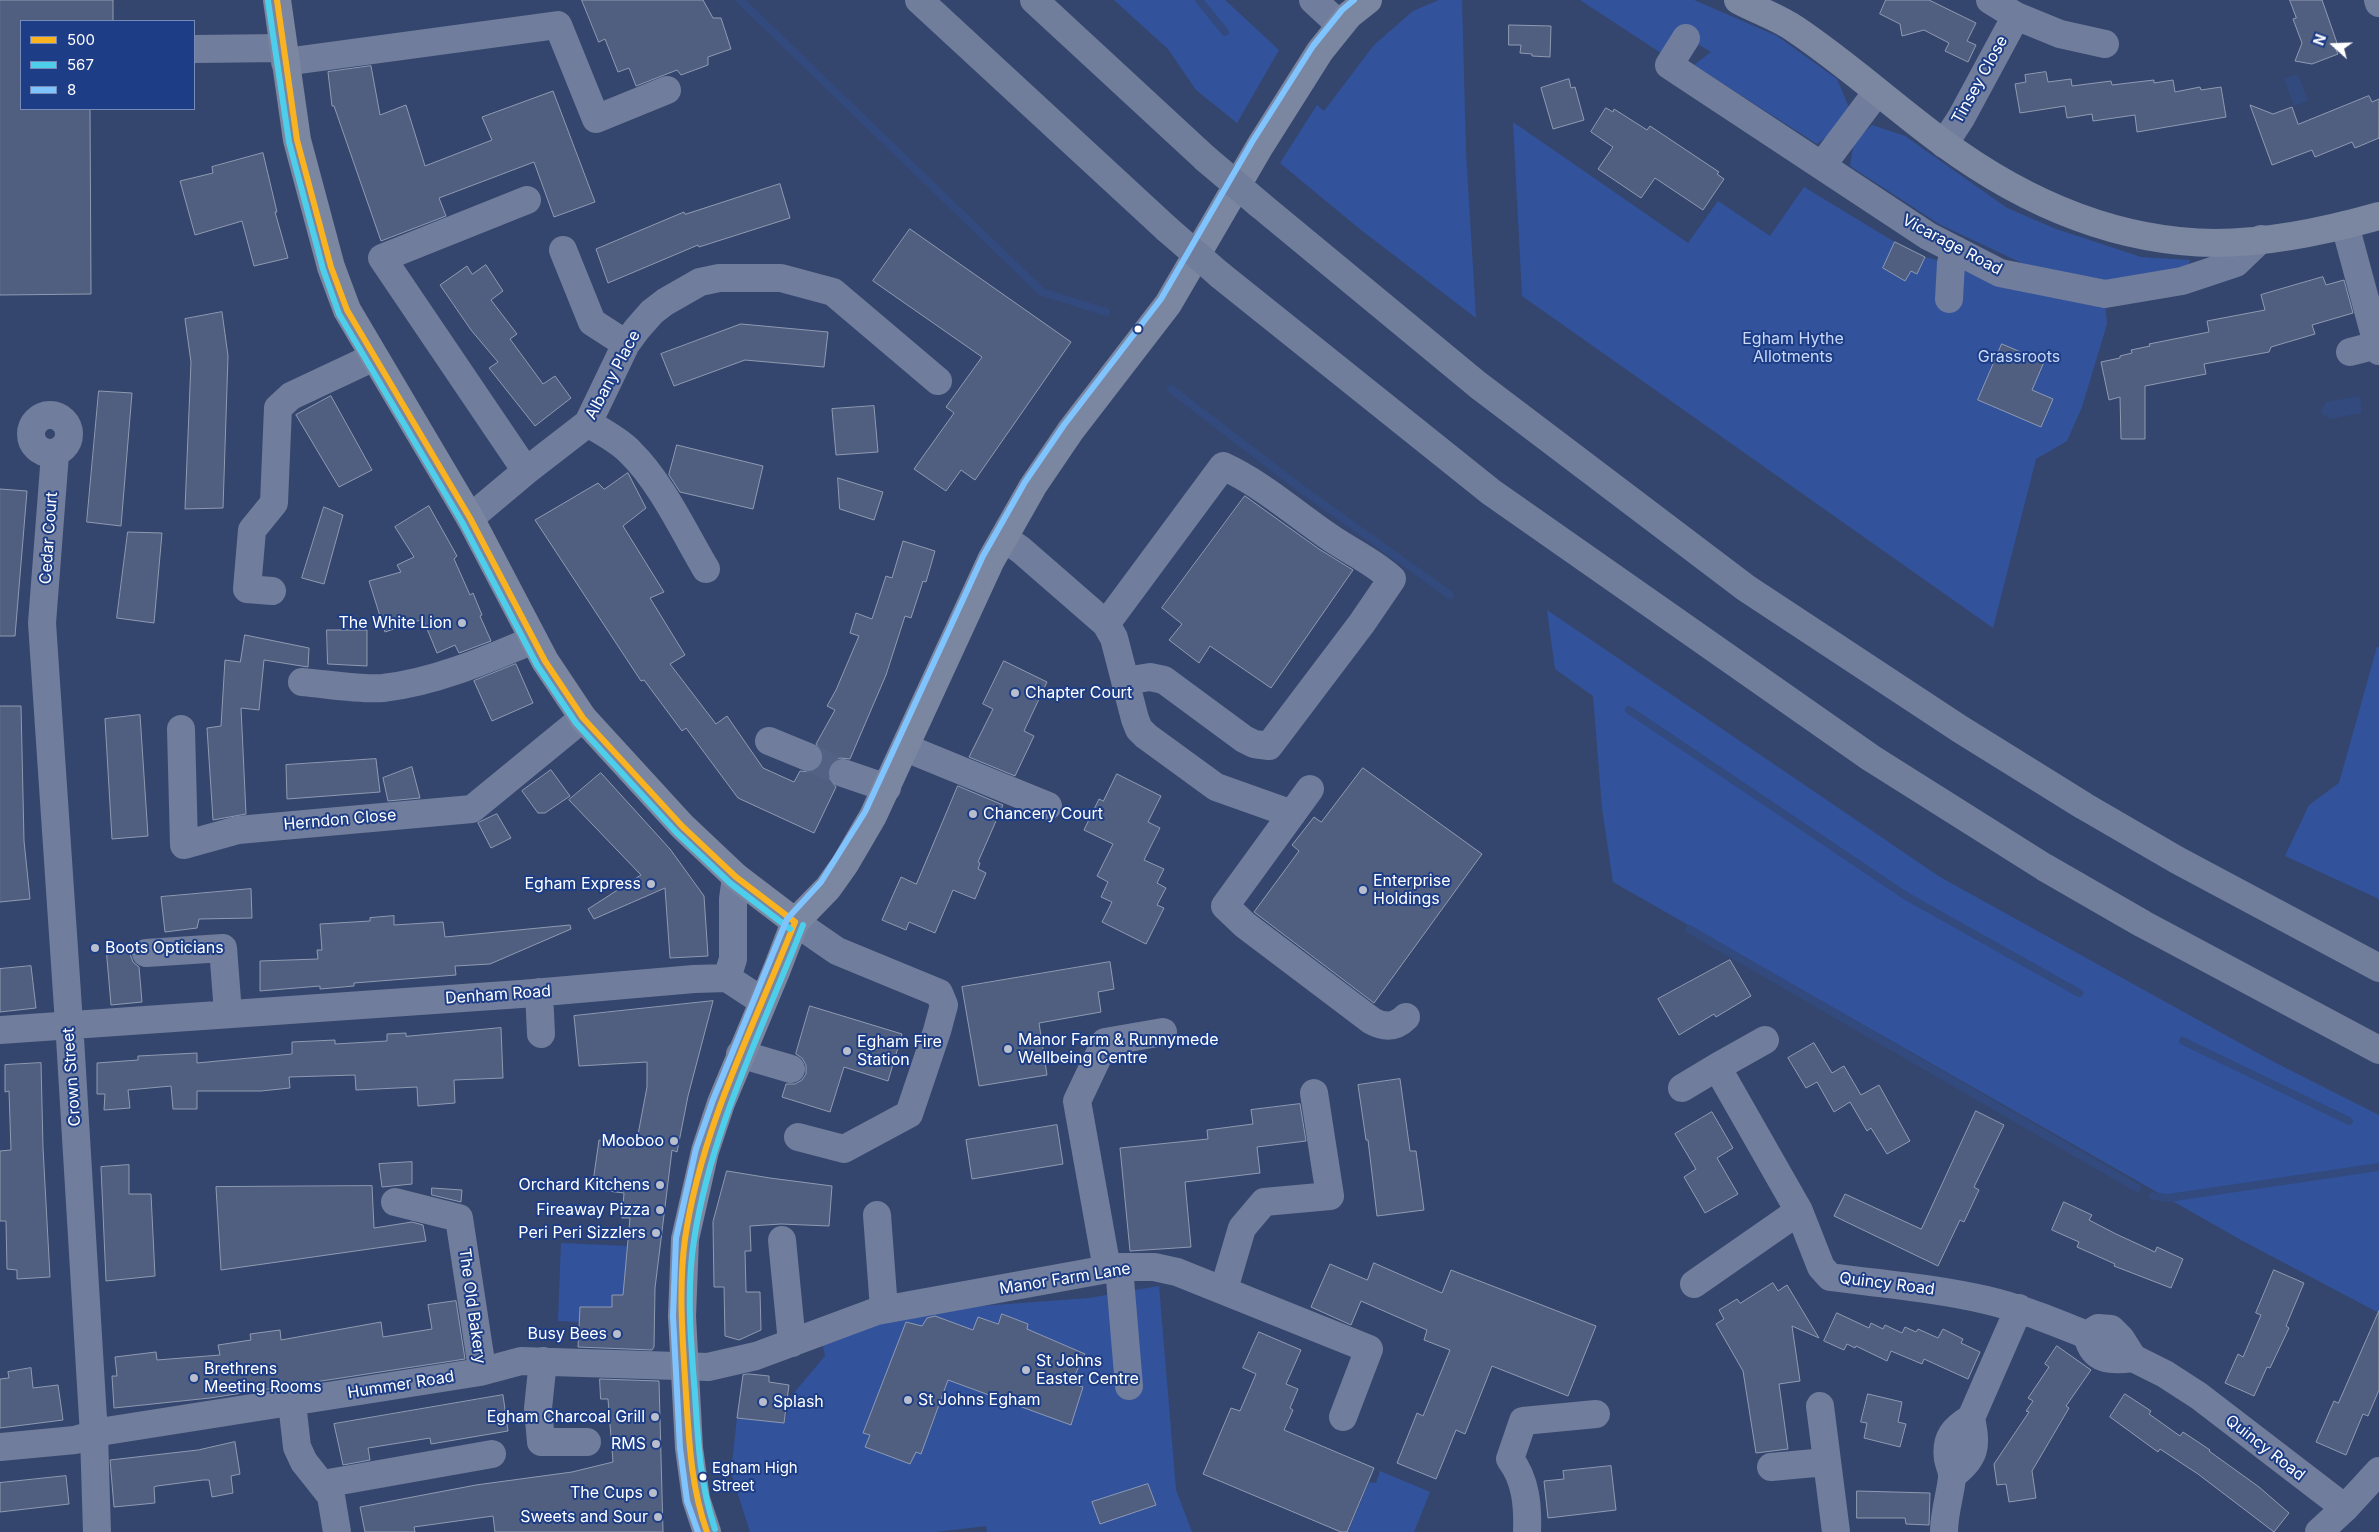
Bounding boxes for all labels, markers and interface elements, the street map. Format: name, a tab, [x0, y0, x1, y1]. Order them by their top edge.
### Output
legend	[20, 20, 195, 110]
north arrow	[2309, 20, 2359, 70]
text: 500	[67, 30, 95, 49]
text: N	[2310, 32, 2329, 48]
street label: Tinsey Close	[1948, 33, 2012, 127]
text: 567	[67, 55, 94, 74]
text: 8	[67, 80, 76, 99]
street label: Vicarage Road	[1899, 211, 2005, 279]
unlabelled marker	[1133, 324, 1143, 334]
street label: Albany Place	[581, 327, 645, 423]
park label: Egham Hythe Allotments	[1742, 329, 1844, 367]
park label: Grassroots	[1978, 347, 2060, 367]
street label: Cedar Court	[36, 491, 62, 585]
place label: The White Lion	[338, 613, 452, 633]
marker: The White Lion	[456, 617, 468, 629]
place label: Chapter Court	[1025, 683, 1132, 703]
marker: Chapter Court	[1009, 687, 1021, 699]
place label: Chancery Court	[983, 804, 1103, 824]
street label: Herndon Close	[283, 806, 397, 834]
marker: Chancery Court	[967, 808, 979, 820]
place label: Enterprise Holdings	[1373, 871, 1450, 909]
place label: Egham Express	[524, 874, 641, 894]
marker: Egham Express	[645, 878, 657, 890]
marker: Enterprise Holdings	[1357, 884, 1369, 896]
place label: Boots Opticians	[105, 938, 224, 958]
marker: Boots Opticians	[89, 942, 101, 954]
street label: Denham Road	[445, 982, 551, 1008]
street label: Crown Street	[59, 1027, 85, 1127]
place label: Manor Farm & Runnymede Wellbeing Centre	[1018, 1030, 1219, 1068]
place label: Egham Fire Station	[857, 1032, 942, 1070]
marker: Manor Farm & Runnymede Wellbeing Centre	[1002, 1043, 1014, 1055]
marker: Egham Fire Station	[841, 1045, 853, 1057]
place label: Mooboo	[601, 1131, 664, 1151]
marker: Mooboo	[668, 1135, 680, 1147]
place label: Orchard Kitchens	[519, 1175, 650, 1195]
marker: Orchard Kitchens	[654, 1179, 666, 1191]
place label: Fireaway Pizza	[536, 1200, 650, 1220]
marker: Fireaway Pizza	[654, 1204, 666, 1216]
place label: Peri Peri Sizzlers	[518, 1223, 646, 1243]
marker: Peri Peri Sizzlers	[650, 1227, 662, 1239]
street label: The Old Bakery	[454, 1247, 490, 1365]
street label: Manor Farm Lane	[998, 1259, 1132, 1299]
street label: Quincy Road	[1838, 1269, 1936, 1299]
place label: Busy Bees	[528, 1324, 607, 1344]
marker: Busy Bees	[611, 1328, 623, 1340]
place label: St Johns Easter Centre	[1036, 1351, 1139, 1389]
place label: Brethrens Meeting Rooms	[204, 1359, 322, 1397]
marker: St Johns Easter Centre	[1020, 1364, 1032, 1376]
street label: Hummer Road	[346, 1367, 456, 1403]
marker: Brethrens Meeting Rooms	[188, 1372, 200, 1384]
place label: St Johns Egham	[918, 1390, 1040, 1410]
place label: Splash	[773, 1392, 824, 1412]
marker: St Johns Egham	[902, 1394, 914, 1406]
marker: Splash	[757, 1396, 769, 1408]
place label: Egham Charcoal Grill	[487, 1407, 645, 1427]
marker: Egham Charcoal Grill	[649, 1411, 661, 1423]
street label: Quincy Road	[2221, 1411, 2309, 1485]
place label: RMS	[611, 1434, 646, 1454]
marker: RMS	[650, 1438, 662, 1450]
place label: Egham High Street	[712, 1459, 798, 1494]
marker: Egham High Street	[698, 1472, 708, 1482]
place label: The Cups	[570, 1483, 643, 1503]
marker: The Cups	[647, 1487, 659, 1499]
place label: Sweets and Sour	[520, 1507, 648, 1527]
marker: Sweets and Sour	[652, 1511, 664, 1523]

